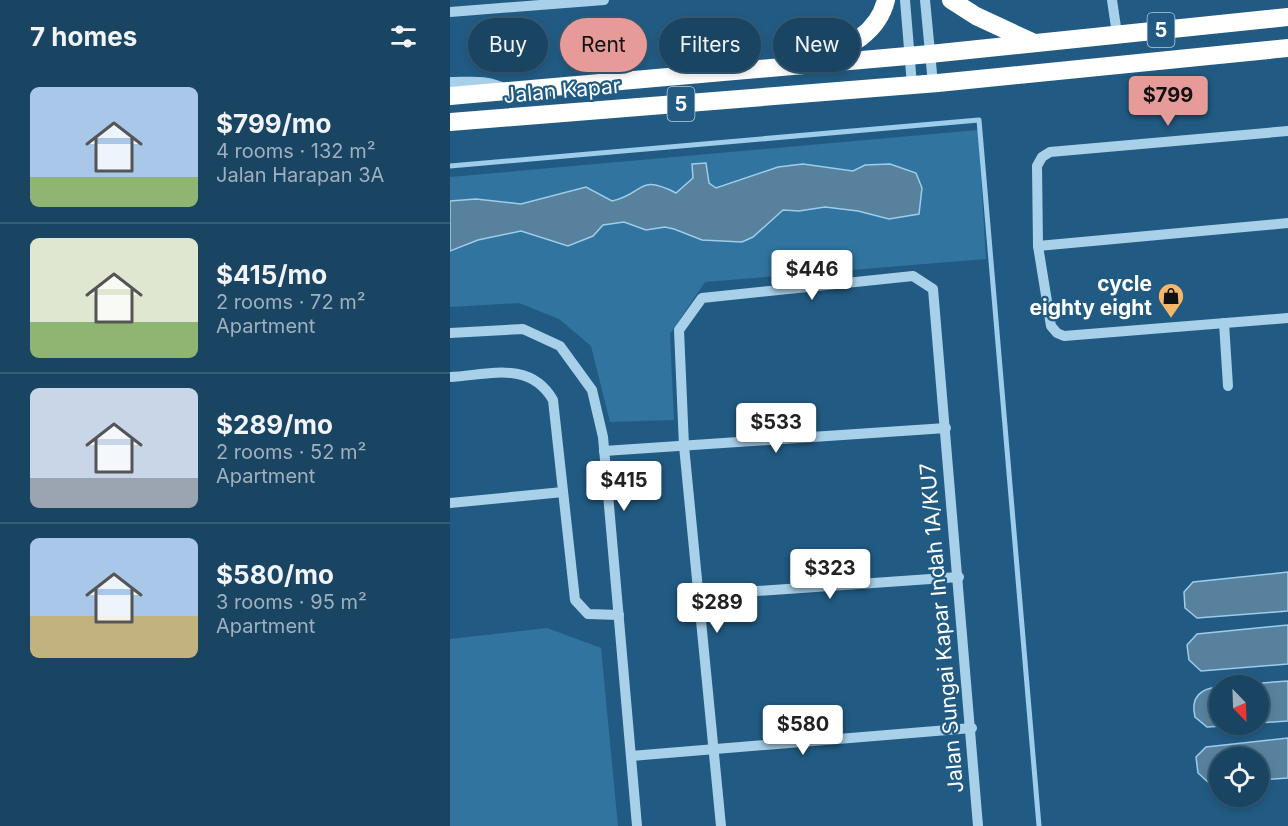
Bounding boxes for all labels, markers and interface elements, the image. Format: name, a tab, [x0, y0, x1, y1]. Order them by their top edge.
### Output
road number: 5	[1148, 13, 1174, 47]
chip: Buy	[468, 18, 548, 72]
chip: Rent	[560, 18, 647, 72]
chip: Filters	[659, 18, 761, 72]
chip: New	[773, 18, 860, 72]
icon: filters	[387, 20, 420, 53]
text: 7 homes	[30, 21, 137, 52]
street label: Jalan Kapar	[502, 73, 622, 108]
pin: $799	[1132, 76, 1204, 127]
text: $799	[1143, 83, 1193, 107]
road number: 5	[668, 87, 694, 121]
text: $799/mo	[216, 108, 331, 139]
icon: home	[78, 111, 150, 183]
text: 4 rooms · 132 m²	[216, 139, 375, 163]
text: Jalan Harapan 3A	[216, 163, 384, 187]
pin: $446	[776, 250, 848, 301]
text: $446	[785, 257, 839, 281]
text: $415/mo	[216, 259, 327, 290]
icon: home	[78, 262, 150, 334]
place label: cycle eighty eight	[1029, 271, 1152, 320]
shop icon: cycle eighty eight	[1156, 281, 1186, 319]
text: 2 rooms · 72 m²	[216, 290, 366, 314]
text: Apartment	[216, 314, 315, 338]
pin: $533	[740, 403, 812, 454]
text: $289/mo	[216, 409, 333, 440]
text: $533	[750, 410, 802, 434]
icon: home	[78, 412, 150, 484]
text: 2 rooms · 52 m²	[216, 440, 366, 464]
pin: $415	[588, 461, 660, 512]
street label: Jalan Sungai Kapar Indah 1A/KU7	[915, 462, 968, 794]
text: Apartment	[216, 464, 315, 488]
text: $415	[600, 468, 648, 492]
pin: $323	[794, 549, 866, 600]
text: $323	[804, 556, 856, 580]
text: $580/mo	[216, 559, 334, 590]
icon: home	[78, 562, 150, 634]
pin: $289	[681, 583, 753, 634]
text: 3 rooms · 95 m²	[216, 590, 367, 614]
text: $289	[691, 590, 743, 614]
text: Apartment	[216, 614, 315, 638]
north arrow	[1209, 675, 1269, 735]
map controls	[1209, 675, 1269, 807]
pin: $580	[767, 705, 839, 756]
text: $580	[777, 712, 829, 736]
button: locate	[1209, 747, 1269, 807]

